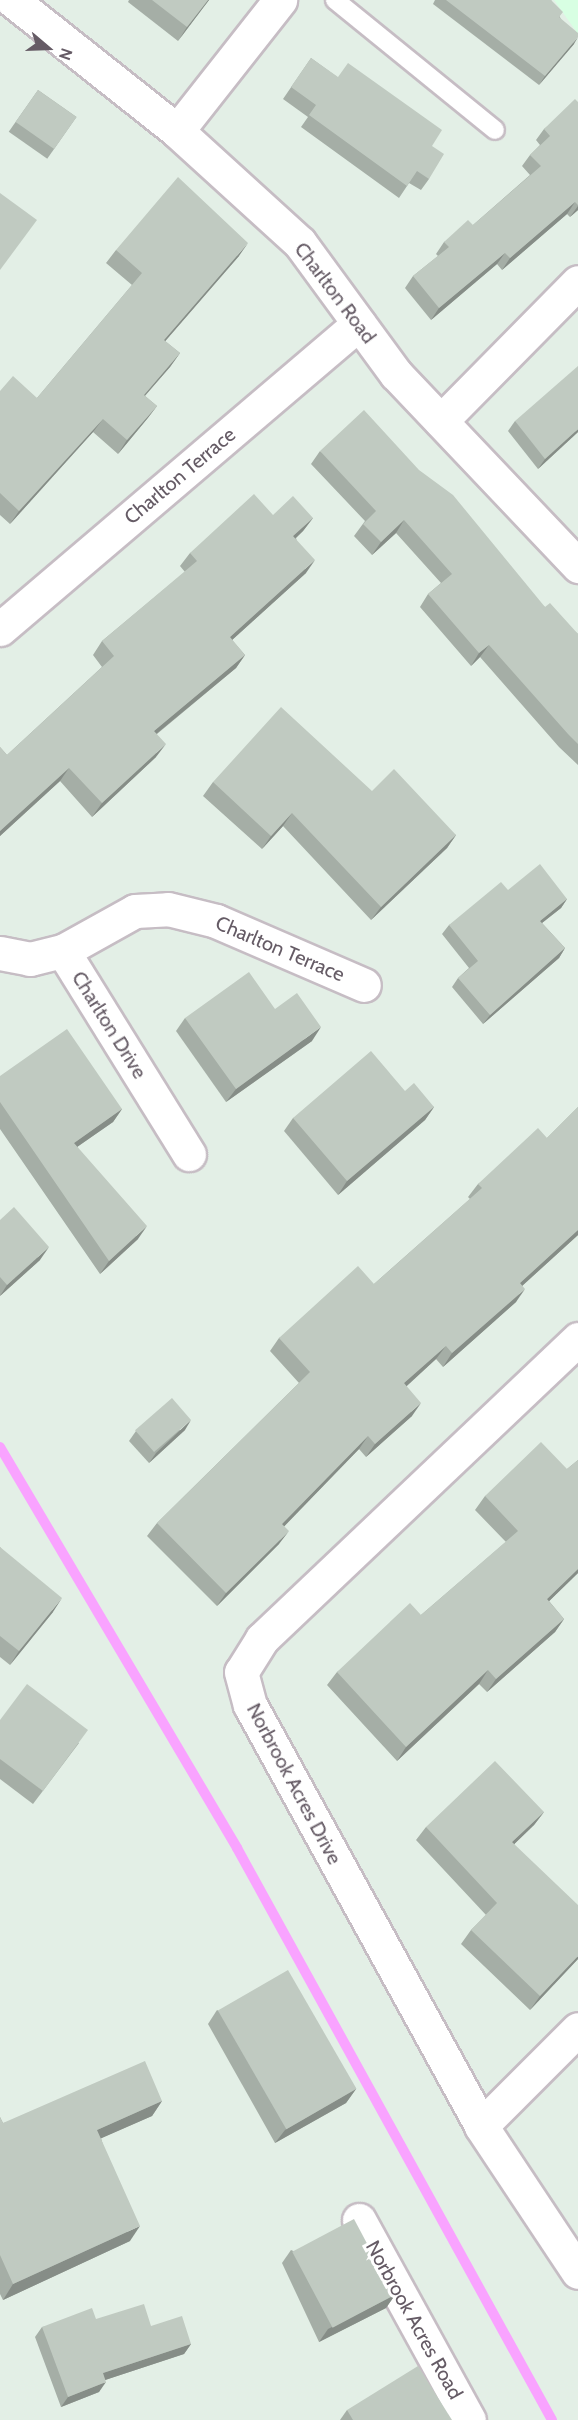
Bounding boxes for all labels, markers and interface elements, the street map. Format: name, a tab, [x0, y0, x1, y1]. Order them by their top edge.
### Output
north arrow	[18, 18, 78, 78]
text: N	[55, 46, 76, 62]
street label: Charlton Road	[289, 238, 381, 348]
street label: Charlton Terrace	[120, 423, 240, 529]
street label: Charlton Terrace	[212, 911, 348, 987]
street label: Charlton Drive	[67, 967, 151, 1083]
street label: Norbrook Acres Drive	[241, 1699, 347, 1869]
street label: Norbrook Acres Road	[361, 2237, 467, 2403]

